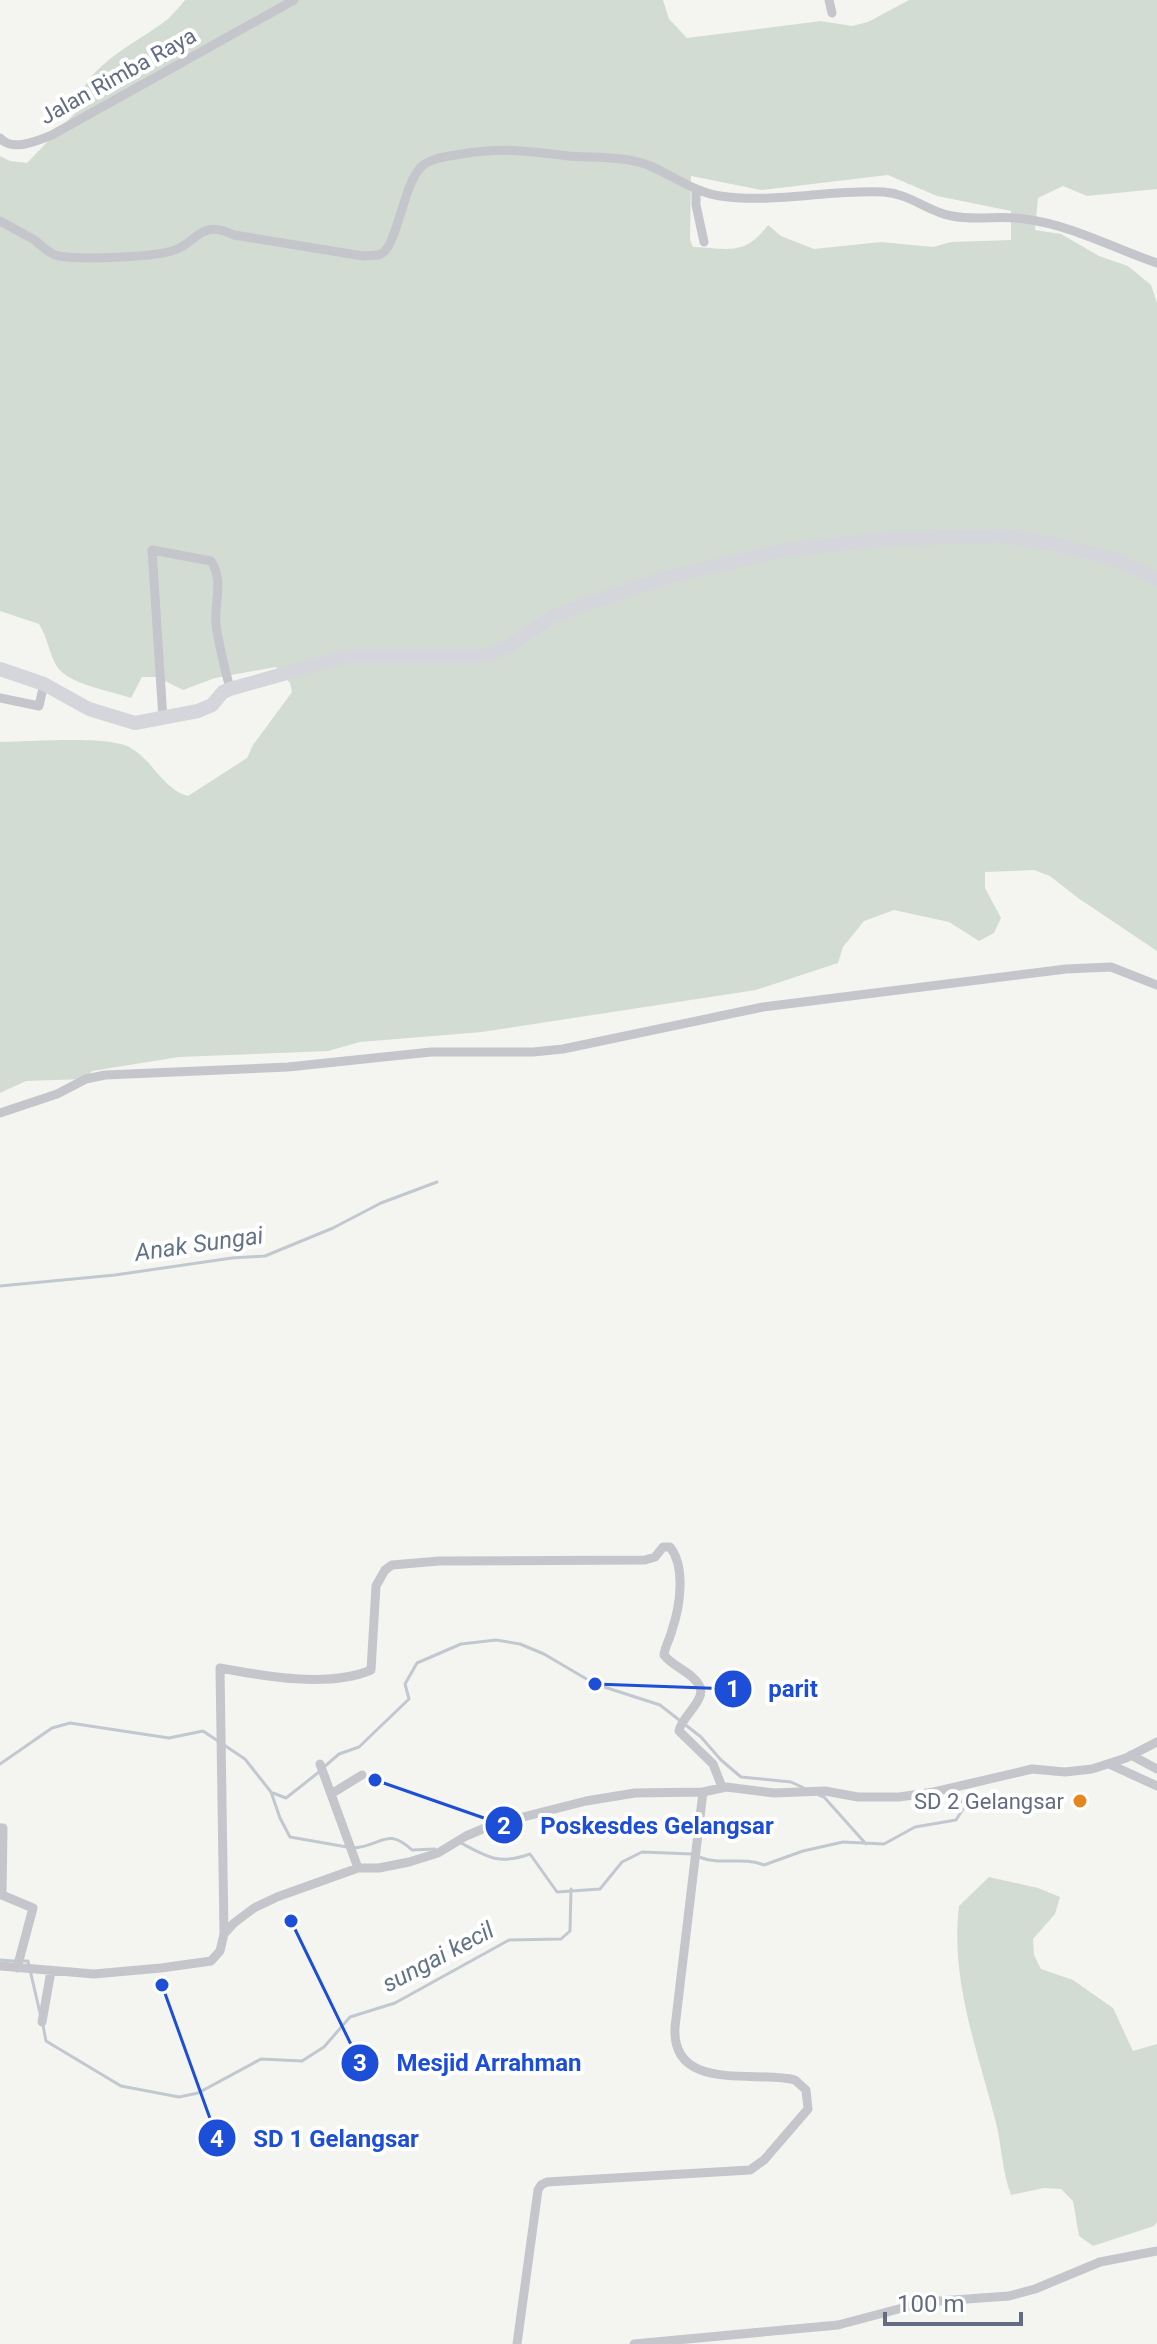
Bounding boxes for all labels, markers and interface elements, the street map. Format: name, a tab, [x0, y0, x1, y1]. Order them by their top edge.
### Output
street label: Jalan Rimba Raya	[36, 23, 200, 129]
water label: Anak Sungai	[132, 1221, 265, 1267]
callout: parit	[713, 1665, 834, 1713]
text: 1	[726, 1675, 740, 1703]
text: parit	[768, 1675, 818, 1703]
place label: SD 2 Gelangsar	[914, 1789, 1065, 1814]
marker: SD 2 Gelangsar	[1071, 1792, 1089, 1810]
callout: Poskesdes Gelangsar	[484, 1801, 790, 1849]
text: 2	[497, 1812, 511, 1840]
text: Poskesdes Gelangsar	[540, 1812, 774, 1840]
water label: sungai kecil	[377, 1916, 499, 1998]
callout: Mesjid Arrahman	[340, 2039, 597, 2087]
text: 3	[353, 2049, 367, 2077]
text: Mesjid Arrahman	[396, 2049, 582, 2077]
callout: SD 1 Gelangsar	[197, 2114, 435, 2162]
text: 4	[210, 2125, 224, 2153]
text: SD 1 Gelangsar	[253, 2125, 419, 2153]
scale bar	[885, 2276, 1021, 2326]
text: 100 m	[897, 2290, 964, 2318]

